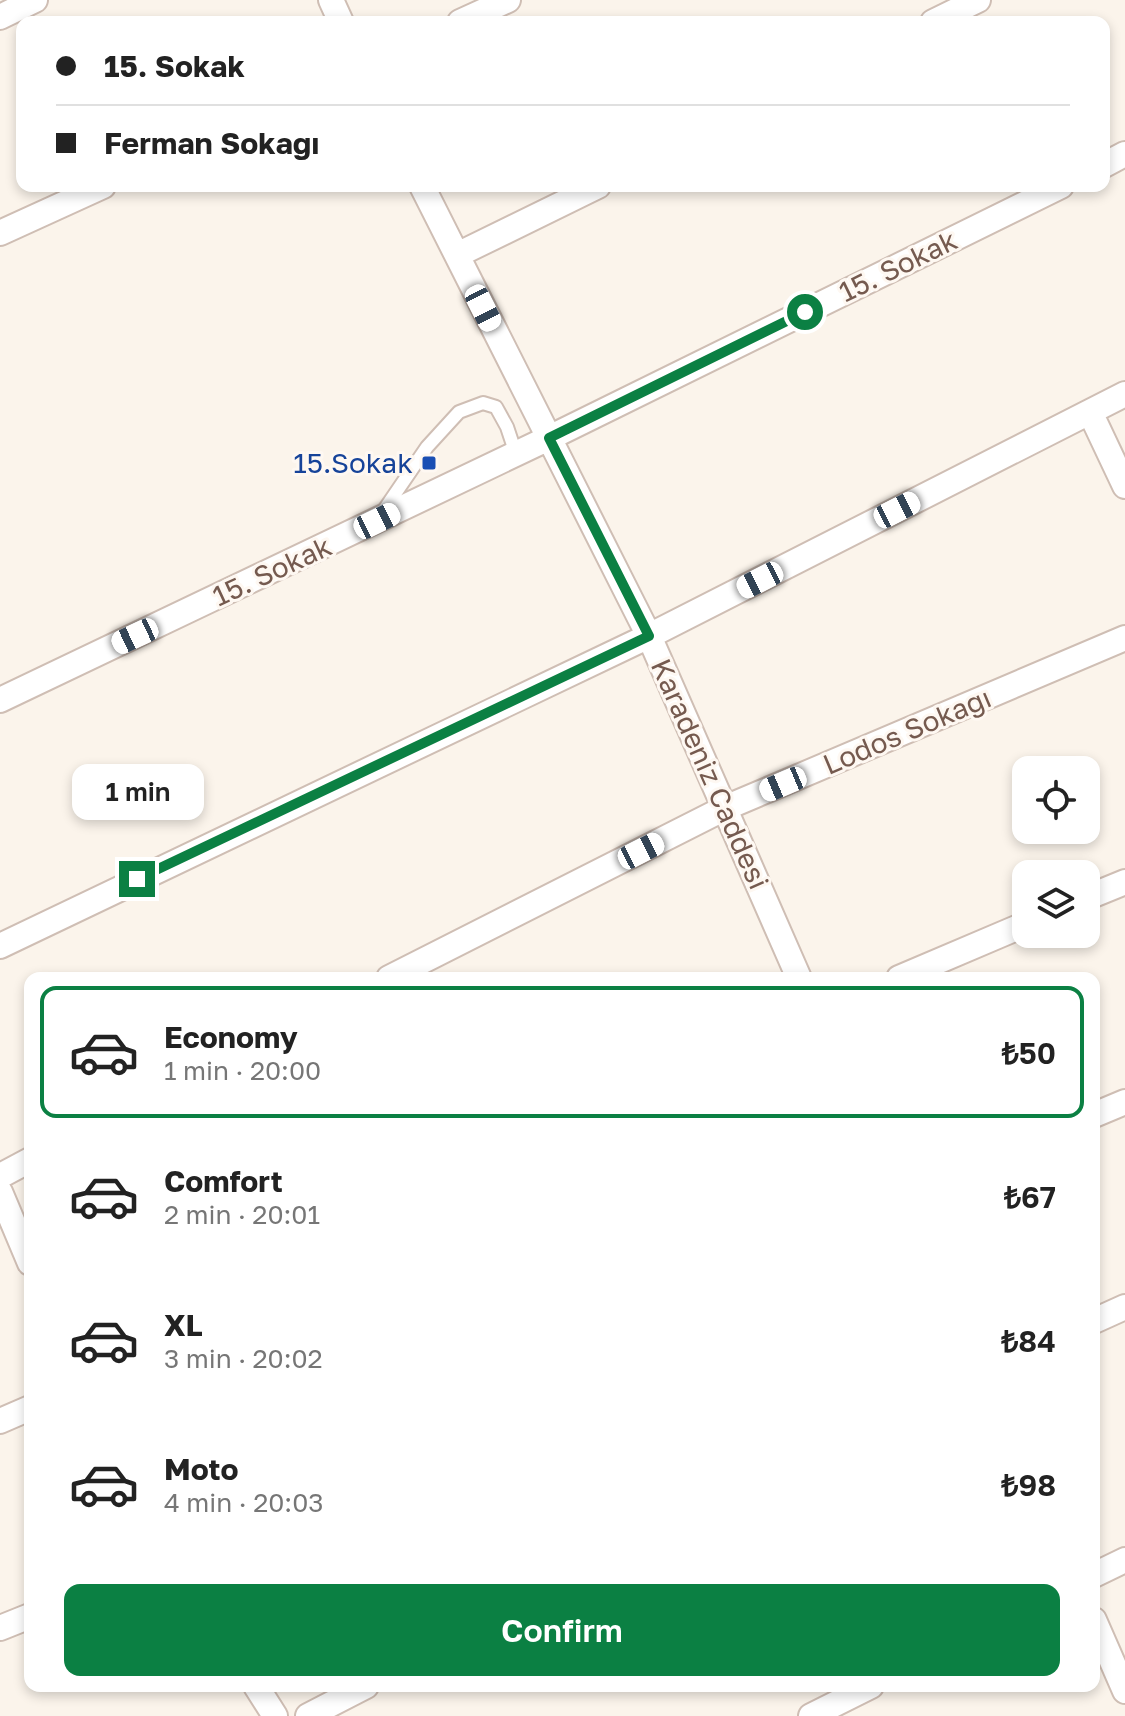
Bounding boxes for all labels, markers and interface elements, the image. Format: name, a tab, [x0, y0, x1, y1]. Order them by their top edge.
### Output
text: 15. Sokak	[104, 48, 245, 84]
text: Ferman Sokağı	[104, 125, 320, 161]
street label: 15. Sokak	[833, 223, 962, 308]
car	[461, 281, 505, 335]
route start	[787, 294, 823, 330]
place label: 15.Sokak	[293, 446, 413, 479]
marker: 15.Sokak	[420, 454, 438, 472]
car	[870, 488, 924, 532]
car	[350, 500, 404, 542]
street label: 15. Sokak	[207, 529, 337, 612]
car	[733, 558, 787, 602]
car	[108, 615, 162, 657]
street label: Karadeniz Caddesi	[645, 653, 776, 894]
street label: Lodos Sokağı	[818, 680, 996, 781]
map controls	[1012, 756, 1100, 948]
button: locate	[1012, 756, 1100, 844]
callout: 1 min	[71, 763, 203, 819]
car	[756, 764, 810, 804]
text: 1 min	[105, 776, 171, 807]
car	[614, 829, 668, 873]
button: layers	[1012, 860, 1100, 948]
route end	[119, 861, 155, 897]
icon: car	[68, 1016, 140, 1088]
text: Economy	[164, 1019, 298, 1055]
text: ₺50	[1002, 1035, 1056, 1071]
text: 1 min · 20:00	[164, 1055, 321, 1086]
icon: car	[68, 1160, 140, 1232]
text: Comfort	[164, 1163, 283, 1199]
text: ₺67	[1004, 1179, 1056, 1215]
text: 2 min · 20:01	[164, 1199, 320, 1230]
icon: car	[68, 1304, 140, 1376]
text: XL	[164, 1307, 203, 1343]
text: ₺84	[1001, 1323, 1056, 1359]
text: 3 min · 20:02	[164, 1343, 323, 1374]
icon: car	[68, 1448, 140, 1520]
text: Moto	[164, 1451, 239, 1487]
text: ₺98	[1001, 1467, 1056, 1503]
text: 4 min · 20:03	[164, 1487, 323, 1518]
button: Confirm	[64, 1584, 1060, 1676]

